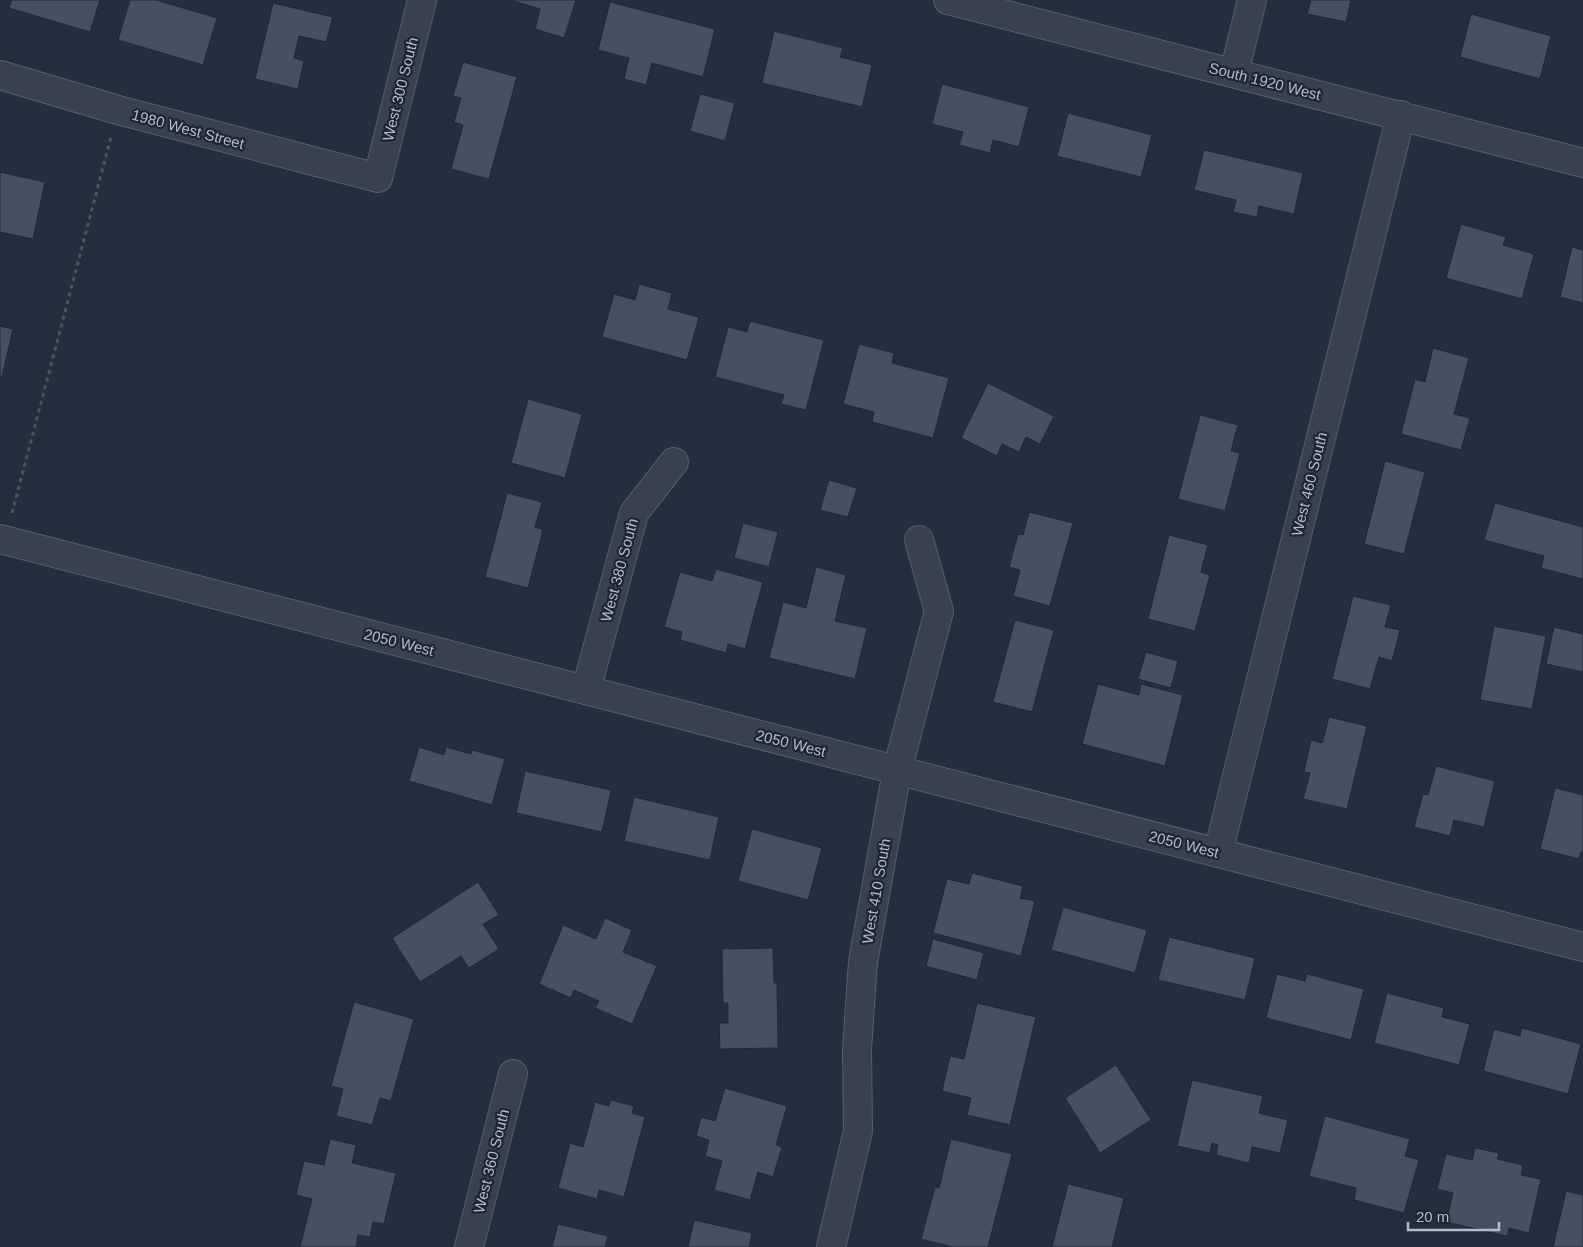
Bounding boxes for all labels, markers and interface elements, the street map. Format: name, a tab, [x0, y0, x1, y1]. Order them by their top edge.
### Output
street label: West 300 South	[379, 35, 421, 143]
street label: South 1920 West	[1207, 59, 1324, 103]
street label: 1980 West Street	[130, 106, 247, 152]
street label: West 460 South	[1288, 430, 1330, 538]
street label: West 380 South	[597, 516, 641, 624]
street label: 2050 West	[362, 625, 437, 659]
street label: 2050 West	[754, 726, 829, 760]
street label: 2050 West	[1147, 827, 1222, 861]
street label: West 410 South	[858, 837, 894, 945]
street label: West 360 South	[470, 1107, 512, 1215]
scale bar	[1408, 1200, 1499, 1232]
text: 20 m	[1416, 1208, 1449, 1225]

